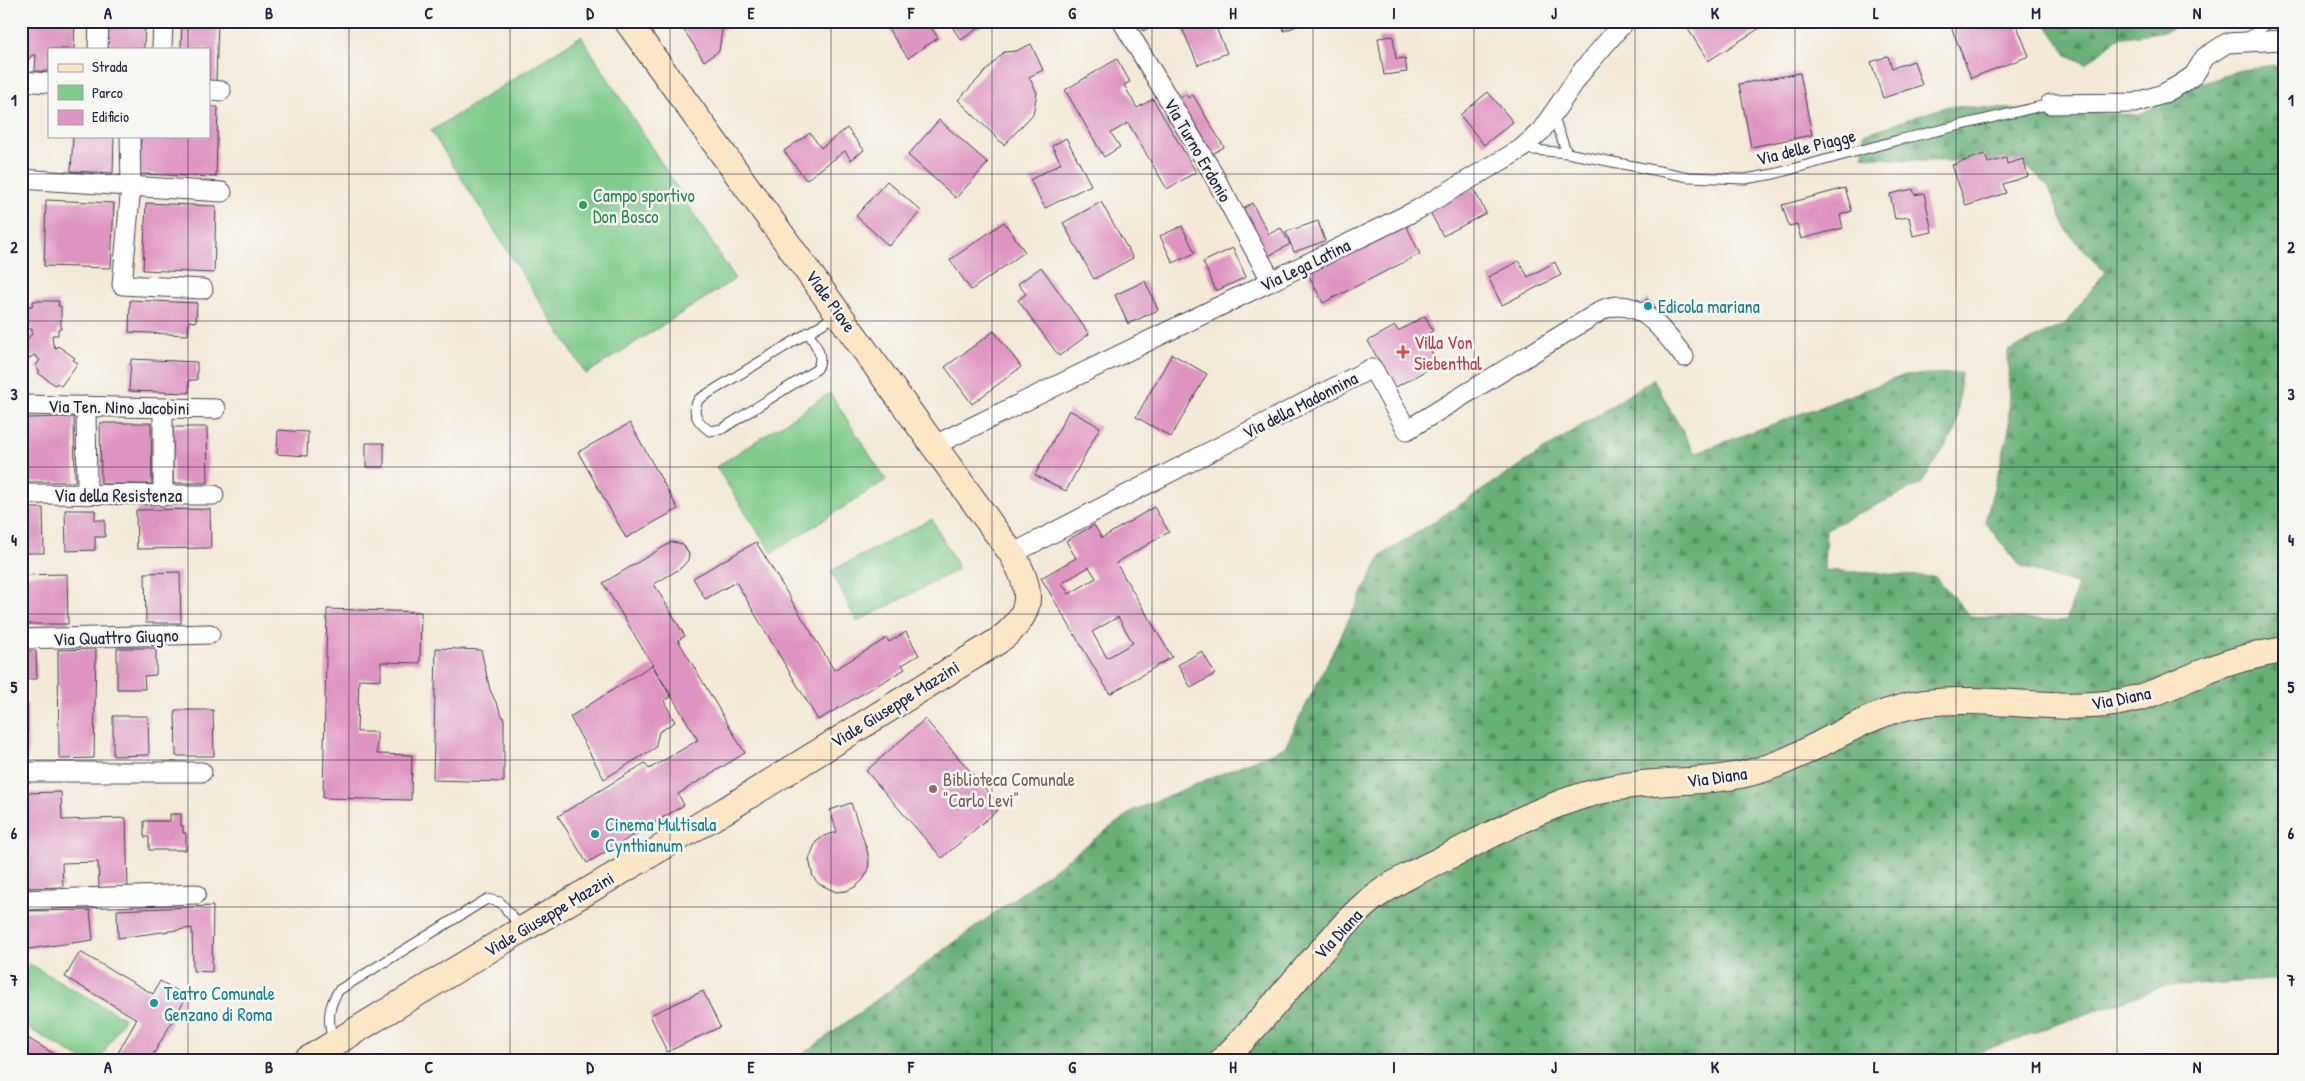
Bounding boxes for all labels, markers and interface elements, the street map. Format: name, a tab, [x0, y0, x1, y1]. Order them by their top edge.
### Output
text: A	[104, 2, 112, 24]
text: B	[265, 2, 273, 24]
text: C	[425, 2, 434, 24]
text: D	[586, 2, 594, 24]
text: E	[747, 2, 755, 24]
text: F	[907, 2, 915, 24]
text: G	[1068, 2, 1076, 24]
text: H	[1229, 2, 1237, 24]
text: I	[1392, 2, 1396, 24]
text: J	[1551, 2, 1557, 24]
text: K	[1711, 2, 1720, 24]
text: L	[1873, 2, 1879, 24]
text: M	[2031, 2, 2041, 24]
text: N	[2193, 2, 2202, 24]
legend	[48, 48, 210, 138]
text: Strada	[92, 56, 128, 77]
text: Parco	[92, 82, 123, 103]
text: 1	[11, 89, 17, 111]
text: 1	[2288, 89, 2294, 111]
street label: Via Turno Erdonio	[1158, 94, 1238, 206]
text: Edificio	[92, 106, 129, 127]
street label: Via delle Piagge	[1754, 123, 1858, 171]
place label: Campo sportivo Don Bosco	[593, 183, 695, 229]
marker: Campo sportivo Don Bosco	[577, 199, 589, 211]
street label: Via Lega Latina	[1256, 232, 1354, 298]
text: 2	[10, 236, 18, 258]
text: 2	[2287, 236, 2295, 258]
street label: Viale Piave	[800, 265, 862, 337]
place label: Edicola mariana	[1658, 294, 1760, 319]
marker: Edicola mariana	[1642, 300, 1654, 312]
place label: Villa Von Siebenthal	[1414, 330, 1482, 376]
marker: Villa Von Siebenthal	[1396, 345, 1410, 359]
street label: Via della Madonnina	[1238, 365, 1362, 445]
text: 3	[10, 383, 18, 405]
text: 3	[2287, 383, 2295, 405]
street label: Via Ten. Nino Jacobini	[48, 393, 190, 421]
street label: Via della Resistenza	[54, 483, 182, 508]
text: 4	[11, 529, 17, 551]
text: 4	[2288, 529, 2294, 551]
street label: Via Quattro Giugno	[53, 622, 179, 652]
street label: Viale Giuseppe Mazzini	[826, 654, 964, 754]
text: 5	[11, 676, 18, 698]
text: 5	[2288, 676, 2295, 698]
street label: Via Diana	[2089, 680, 2153, 716]
street label: Via Diana	[1685, 760, 1749, 794]
place label: Biblioteca Comunale "Carlo Levi"	[943, 767, 1075, 813]
marker: Biblioteca Comunale "Carlo Levi"	[927, 783, 939, 795]
place label: Cinema Multisala Cynthianum	[605, 812, 716, 858]
text: 6	[11, 822, 18, 844]
text: 6	[2288, 822, 2295, 844]
marker: Cinema Multisala Cynthianum	[589, 828, 601, 840]
street label: Viale Giuseppe Mazzini	[479, 865, 619, 963]
street label: Via Diana	[1308, 903, 1368, 965]
text: 7	[9, 969, 18, 991]
text: 7	[2286, 969, 2295, 991]
place label: Teatro Comunale Genzano di Roma	[164, 981, 275, 1027]
marker: Teatro Comunale Genzano di Roma	[148, 997, 160, 1009]
text: A	[104, 1056, 112, 1078]
text: B	[265, 1056, 273, 1078]
text: C	[425, 1056, 434, 1078]
text: D	[586, 1056, 594, 1078]
text: E	[747, 1056, 755, 1078]
text: F	[907, 1056, 915, 1078]
text: G	[1068, 1056, 1076, 1078]
text: H	[1229, 1056, 1237, 1078]
text: I	[1392, 1056, 1396, 1078]
text: J	[1551, 1056, 1557, 1078]
text: K	[1711, 1056, 1720, 1078]
text: L	[1873, 1056, 1879, 1078]
text: M	[2031, 1056, 2041, 1078]
text: N	[2193, 1056, 2202, 1078]

